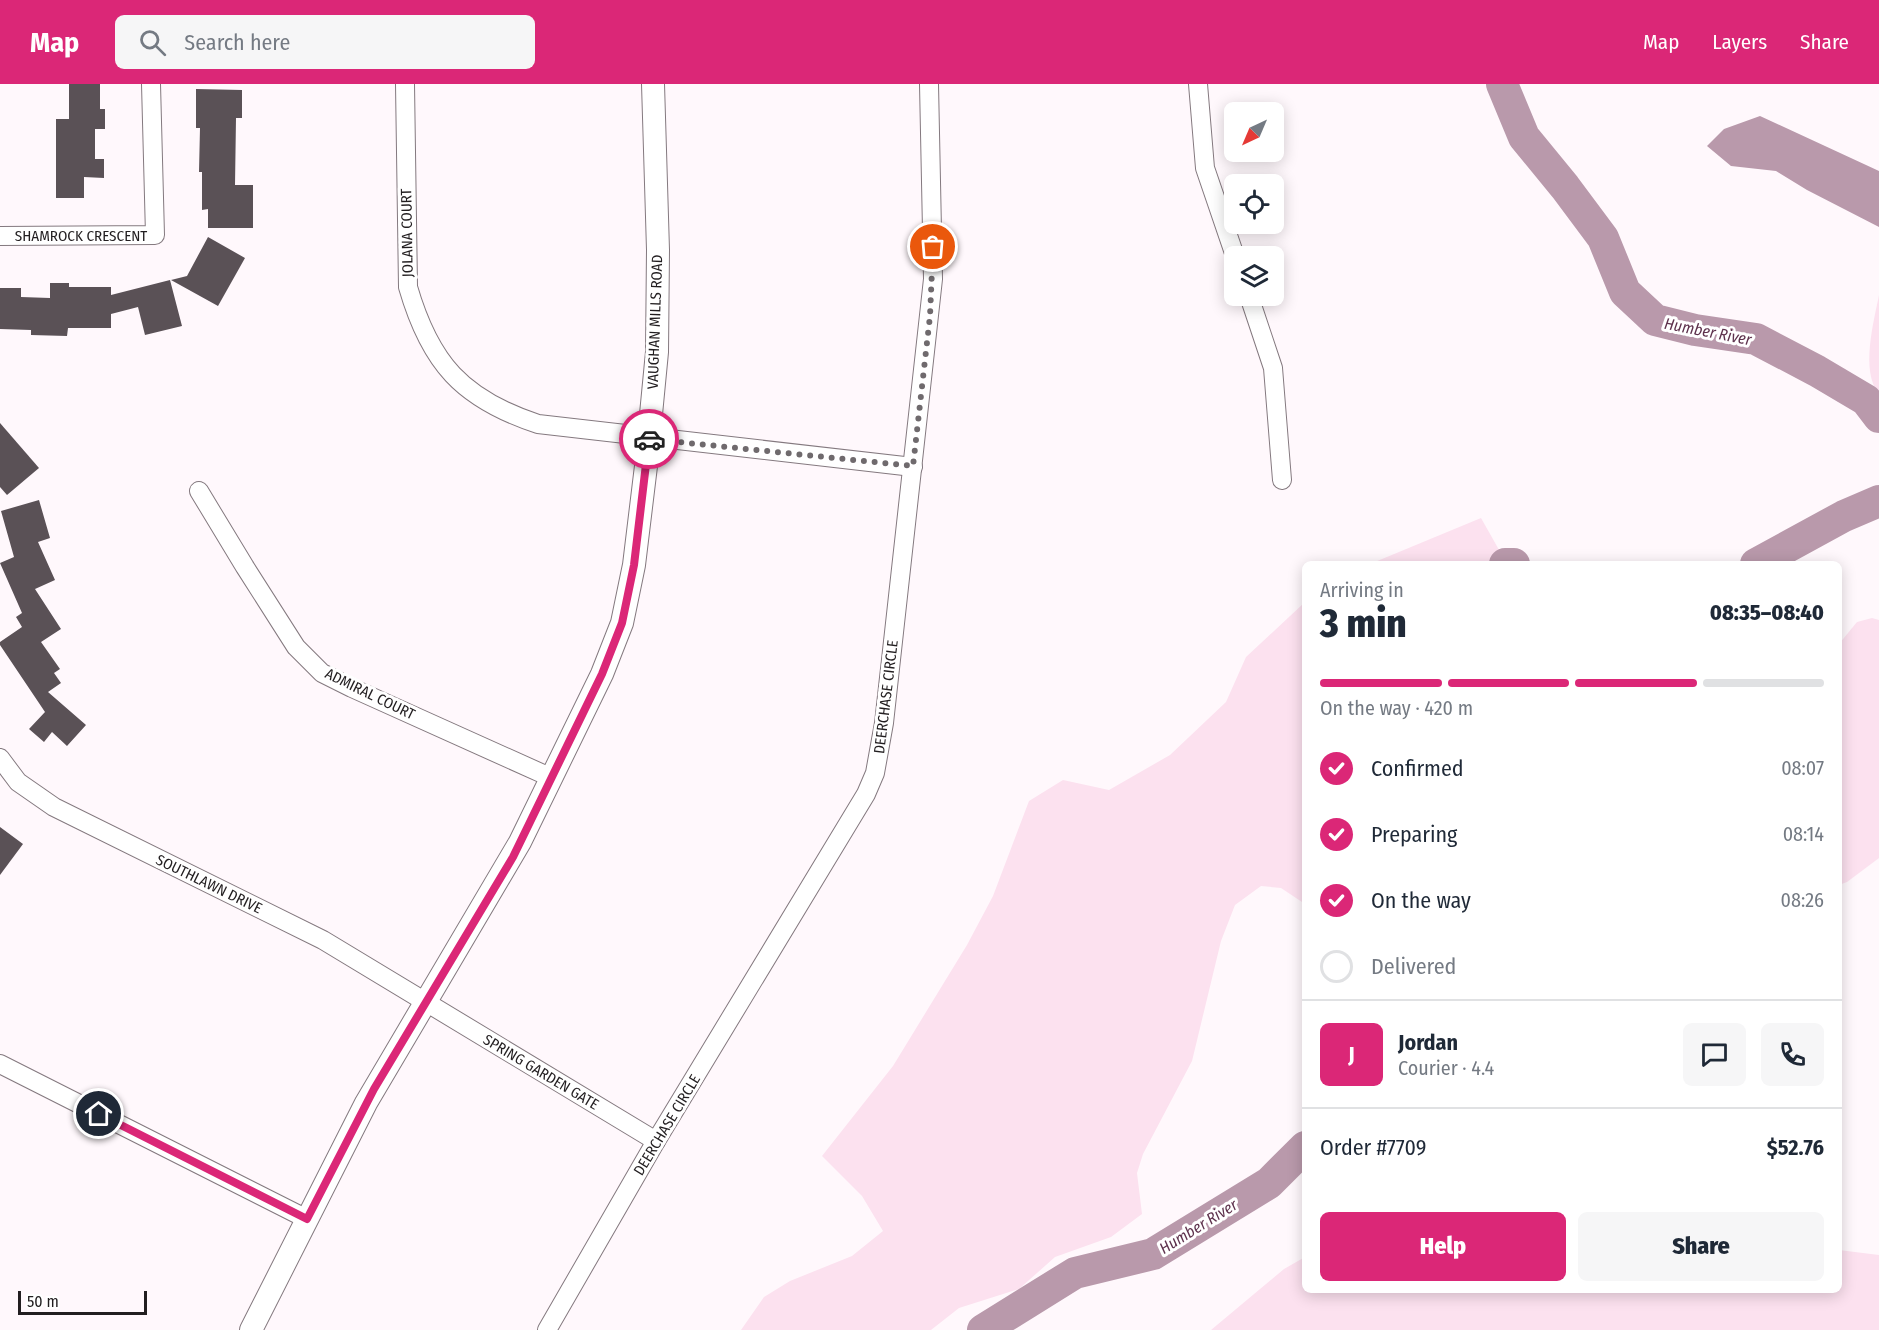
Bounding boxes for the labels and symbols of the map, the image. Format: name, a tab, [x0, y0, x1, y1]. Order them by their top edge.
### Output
north arrow	[1224, 102, 1284, 162]
street label: JOLANA COURT	[397, 188, 417, 278]
pin	[907, 221, 958, 272]
street label: SHAMROCK CRESCENT	[15, 227, 147, 245]
street label: VAUGHAN MILLS ROAD	[644, 254, 666, 390]
water label: Humber River	[1663, 314, 1754, 349]
courier	[619, 409, 679, 469]
street label: DEERCHASE CIRCLE	[870, 639, 902, 755]
street label: ADMIRAL COURT	[322, 664, 418, 724]
street label: SOUTHLAWN DRIVE	[153, 851, 265, 917]
street label: SPRING GARDEN GATE	[480, 1030, 602, 1114]
street label: DEERCHASE CIRCLE	[630, 1071, 704, 1179]
pin	[73, 1088, 124, 1139]
water label: Humber River	[1156, 1195, 1241, 1258]
scale bar	[18, 1288, 147, 1316]

